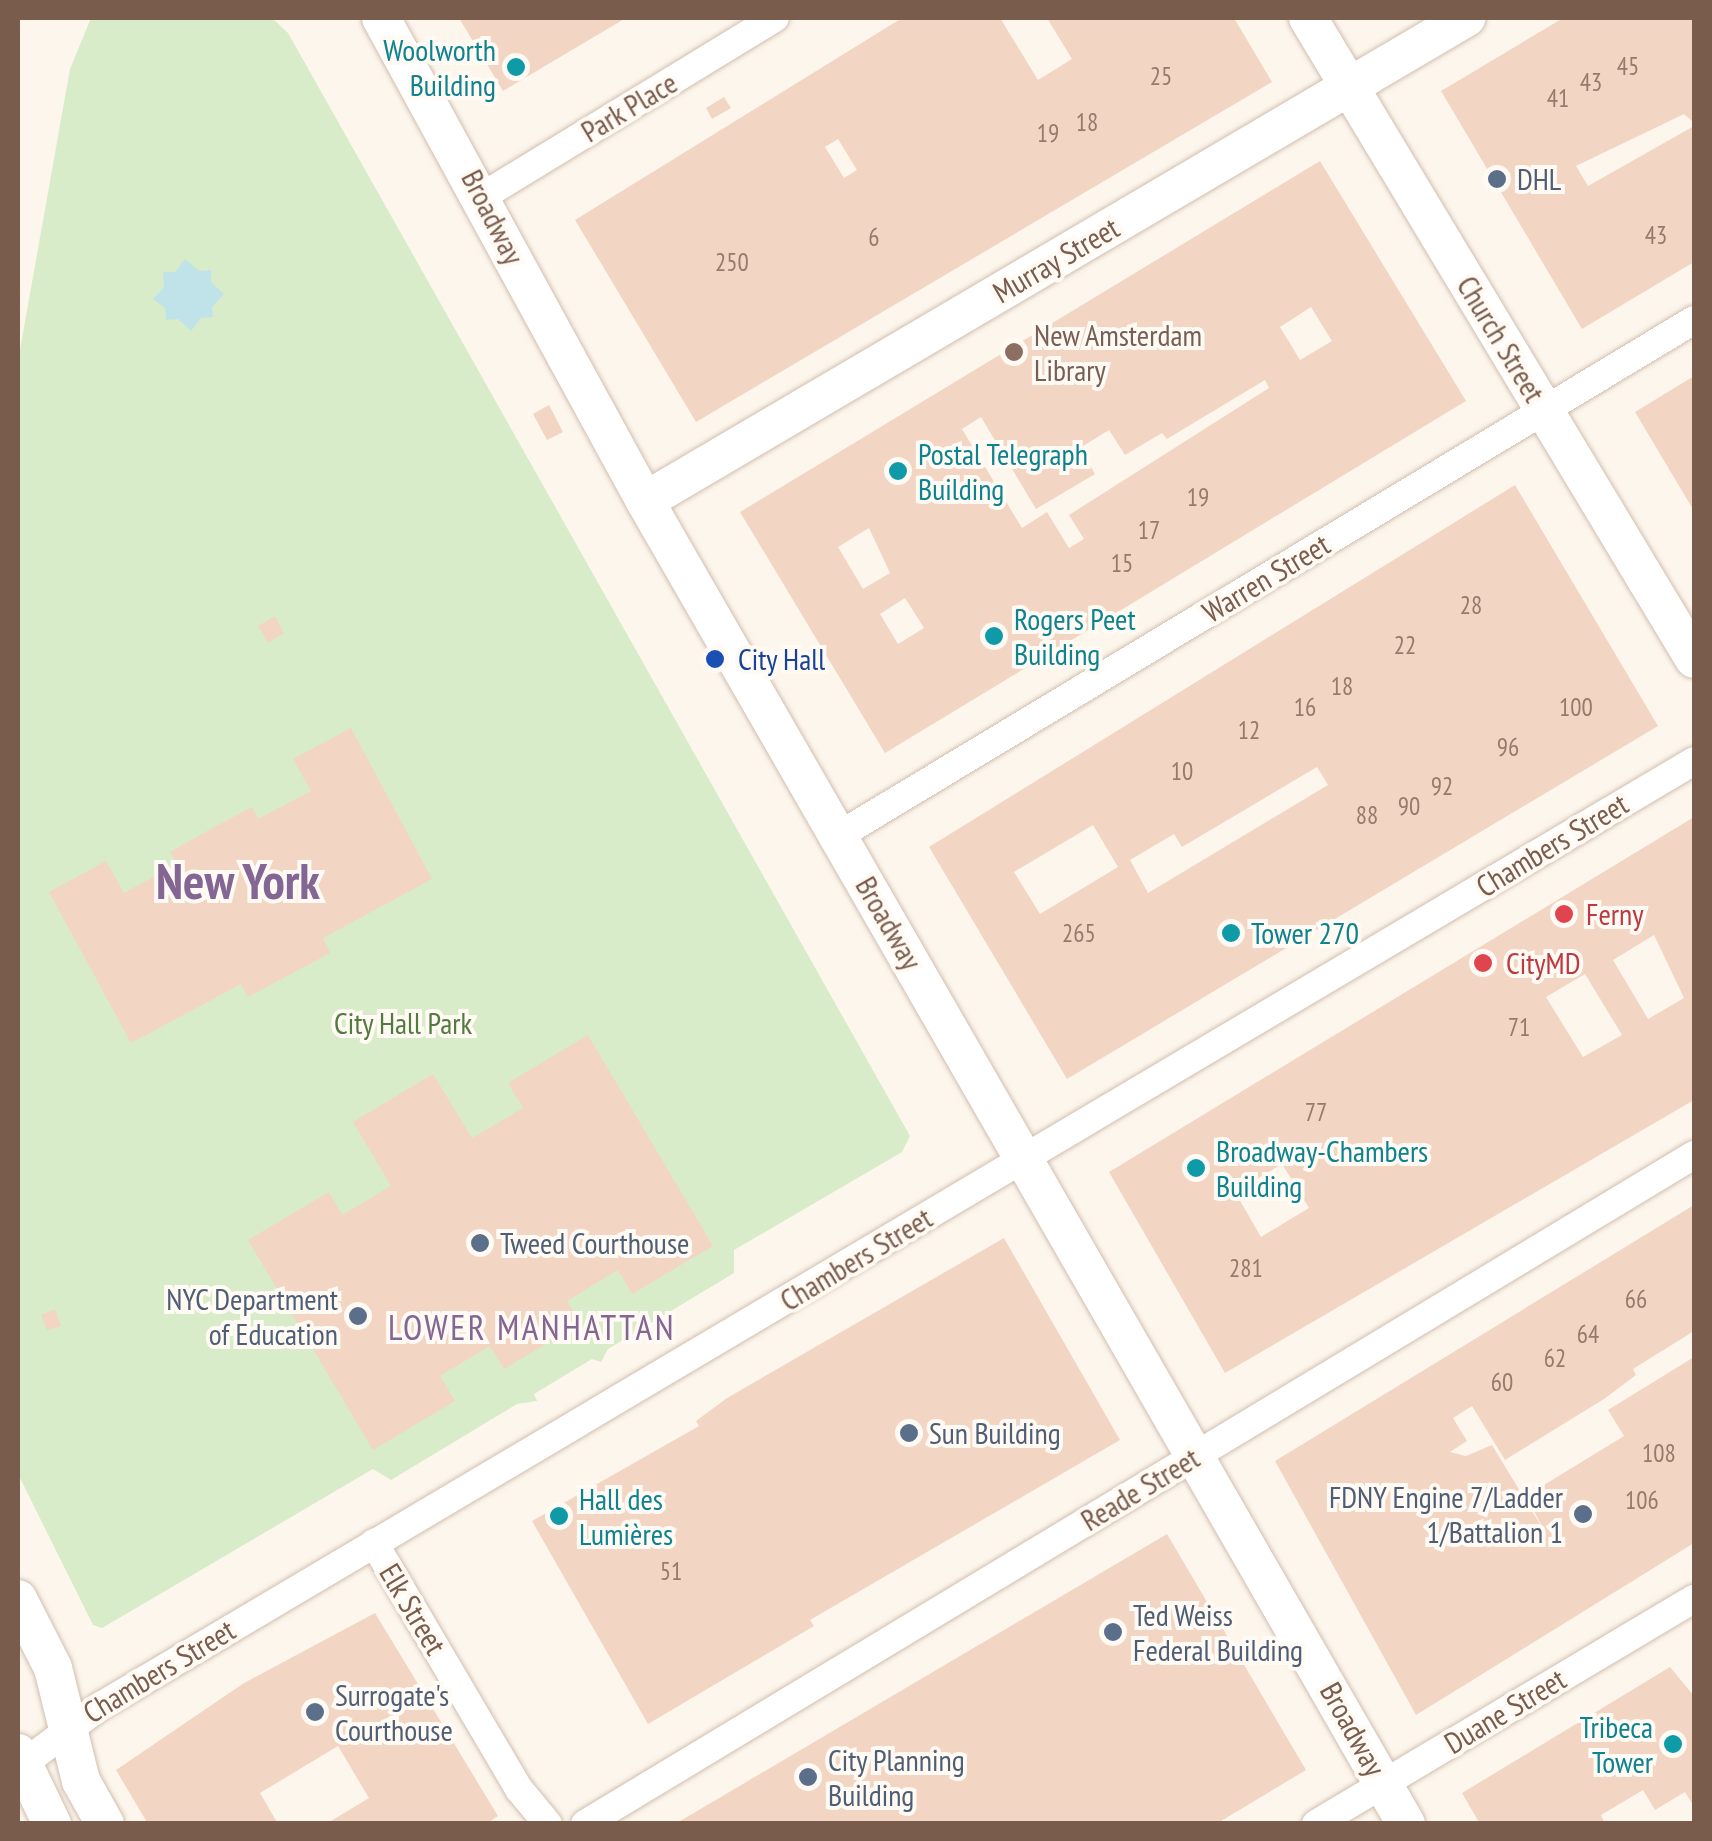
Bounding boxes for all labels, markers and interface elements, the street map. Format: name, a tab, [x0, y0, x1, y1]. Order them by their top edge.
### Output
place label: Woolworth Building	[383, 32, 496, 102]
house number: 45	[1617, 51, 1639, 81]
marker: Woolworth Building	[505, 56, 527, 78]
house number: 25	[1150, 61, 1172, 91]
street label: Park Place	[574, 64, 684, 150]
house number: 43	[1580, 67, 1602, 97]
house number: 41	[1547, 83, 1569, 113]
house number: 18	[1076, 107, 1098, 137]
house number: 19	[1037, 118, 1059, 148]
place label: DHL	[1517, 161, 1561, 197]
street label: Broadway	[454, 164, 532, 270]
marker: DHL	[1486, 168, 1508, 190]
street label: Murray Street	[986, 209, 1126, 311]
house number: 43	[1645, 220, 1667, 250]
house number: 6	[868, 222, 880, 252]
house number: 250	[715, 247, 749, 277]
street label: Church Street	[1449, 270, 1553, 408]
place label: New Amsterdam Library	[1034, 317, 1203, 388]
marker: New Amsterdam Library	[1003, 341, 1025, 363]
place label: Postal Telegraph Building	[918, 436, 1089, 506]
marker: Postal Telegraph Building	[887, 460, 909, 482]
house number: 19	[1187, 482, 1209, 512]
house number: 17	[1138, 515, 1160, 545]
street label: Warren Street	[1196, 526, 1336, 630]
house number: 15	[1111, 548, 1133, 578]
house number: 28	[1460, 590, 1482, 620]
place label: Rogers Peet Building	[1014, 601, 1136, 672]
marker: Rogers Peet Building	[983, 625, 1005, 647]
house number: 22	[1394, 630, 1416, 660]
place label: City Hall	[738, 641, 826, 677]
marker: City Hall	[702, 646, 728, 672]
house number: 18	[1331, 671, 1353, 701]
house number: 16	[1294, 692, 1316, 722]
house number: 100	[1559, 692, 1593, 722]
house number: 12	[1238, 715, 1260, 745]
house number: 96	[1497, 732, 1519, 762]
house number: 10	[1171, 756, 1193, 786]
house number: 92	[1431, 771, 1453, 801]
street label: Chambers Street	[1470, 786, 1634, 904]
house number: 90	[1398, 791, 1420, 821]
house number: 88	[1356, 800, 1378, 830]
district label: New York	[155, 851, 321, 911]
street label: Broadway	[848, 870, 930, 976]
place label: Ferny	[1586, 896, 1643, 932]
marker: Ferny	[1551, 901, 1577, 927]
place label: Tower 270	[1251, 915, 1359, 951]
house number: 265	[1062, 918, 1096, 948]
marker: Tower 270	[1220, 922, 1242, 944]
place label: CityMD	[1506, 945, 1580, 981]
marker: CityMD	[1470, 950, 1496, 976]
park label: City Hall Park	[334, 1005, 472, 1041]
house number: 71	[1508, 1012, 1530, 1042]
house number: 77	[1305, 1097, 1327, 1127]
place label: Broadway-Chambers Building	[1216, 1133, 1428, 1204]
marker: Broadway-Chambers Building	[1185, 1157, 1207, 1179]
street label: Chambers Street	[774, 1200, 938, 1318]
place label: Tweed Courthouse	[500, 1225, 689, 1261]
marker: Tweed Courthouse	[469, 1232, 491, 1254]
house number: 281	[1229, 1253, 1263, 1283]
place label: NYC Department of Education	[165, 1281, 338, 1352]
house number: 66	[1625, 1284, 1647, 1314]
marker: NYC Department of Education	[347, 1305, 369, 1327]
district label: LOWER MANHATTAN	[388, 1306, 676, 1348]
house number: 64	[1577, 1319, 1599, 1349]
house number: 62	[1544, 1343, 1566, 1373]
house number: 60	[1491, 1367, 1513, 1397]
place label: Sun Building	[929, 1415, 1061, 1451]
marker: Sun Building	[898, 1422, 920, 1444]
house number: 108	[1642, 1438, 1676, 1468]
street label: Reade Street	[1074, 1440, 1206, 1538]
place label: FDNY Engine 7/Ladder 1/Battalion 1	[1328, 1479, 1563, 1550]
place label: Hall des Lumières	[579, 1481, 673, 1552]
house number: 106	[1625, 1485, 1659, 1515]
marker: FDNY Engine 7/Ladder 1/Battalion 1	[1572, 1503, 1594, 1525]
marker: Hall des Lumières	[548, 1505, 570, 1527]
house number: 51	[660, 1556, 682, 1586]
street label: Elk Street	[372, 1557, 454, 1661]
place label: Ted Weiss Federal Building	[1133, 1597, 1303, 1668]
street label: Chambers Street	[77, 1612, 241, 1730]
marker: Ted Weiss Federal Building	[1102, 1621, 1124, 1643]
street label: Duane Street	[1438, 1661, 1572, 1761]
street label: Broadway	[1313, 1676, 1393, 1782]
place label: Surrogate's Courthouse	[335, 1677, 453, 1748]
marker: Surrogate's Courthouse	[304, 1701, 326, 1723]
place label: Tribeca Tower	[1580, 1709, 1653, 1780]
marker: Tribeca Tower	[1662, 1733, 1684, 1755]
place label: City Planning Building	[828, 1742, 965, 1812]
marker: City Planning Building	[797, 1766, 819, 1788]

